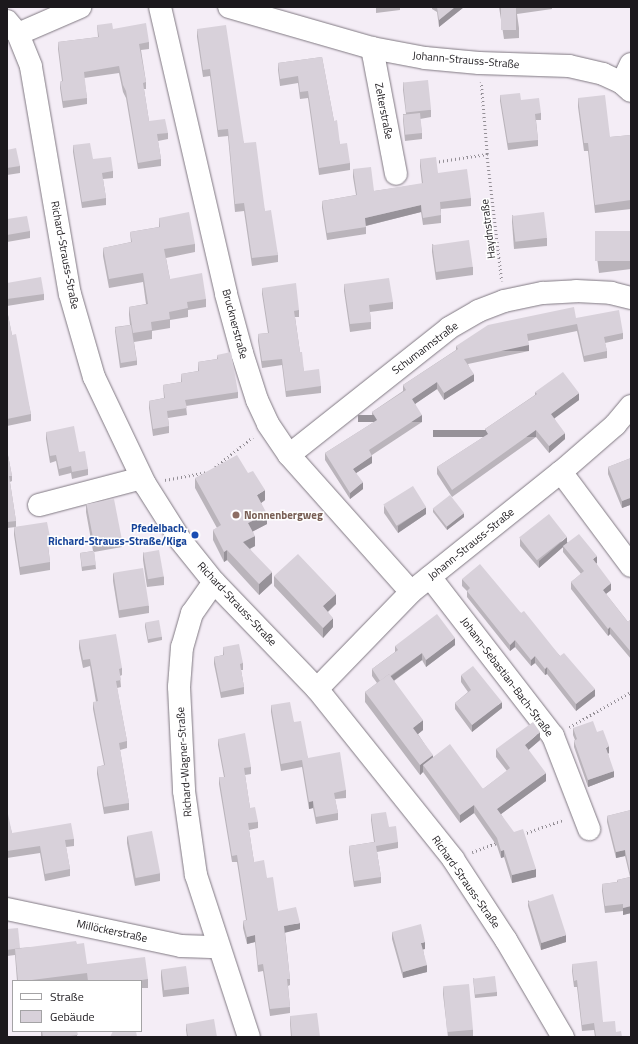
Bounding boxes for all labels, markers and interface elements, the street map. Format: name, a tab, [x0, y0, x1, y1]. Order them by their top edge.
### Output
street label: Johann-Strauss-Straße	[412, 49, 520, 71]
street label: Zelterstraße	[372, 82, 396, 140]
street label: Haydnstraße	[478, 198, 498, 260]
street label: Richard-Strauss-Straße	[48, 200, 82, 310]
street label: Brucknerstraße	[219, 288, 251, 360]
street label: Schumannstraße	[389, 319, 461, 377]
street label: Johann-Strauss-Straße	[425, 505, 517, 583]
place label: Nonnenbergweg	[244, 508, 323, 522]
marker: Nonnenbergweg	[231, 510, 241, 520]
place label: Pfedelbach, Richard-Strauss-Straße/Kiga	[48, 522, 187, 548]
marker: Pfedelbach, Richard-Strauss-Straße/Kiga	[190, 530, 200, 540]
street label: Richard-Strauss-Straße	[195, 559, 279, 649]
street label: Johann-Sebastian-Bach-Straße	[458, 615, 556, 739]
street label: Richard-Wagner-Straße	[174, 706, 194, 818]
street label: Richard-Strauss-Straße	[429, 833, 503, 931]
street label: Millöckerstraße	[75, 917, 149, 945]
legend	[12, 980, 142, 1032]
text: Straße	[50, 987, 84, 1006]
text: Gebäude	[50, 1007, 95, 1026]

